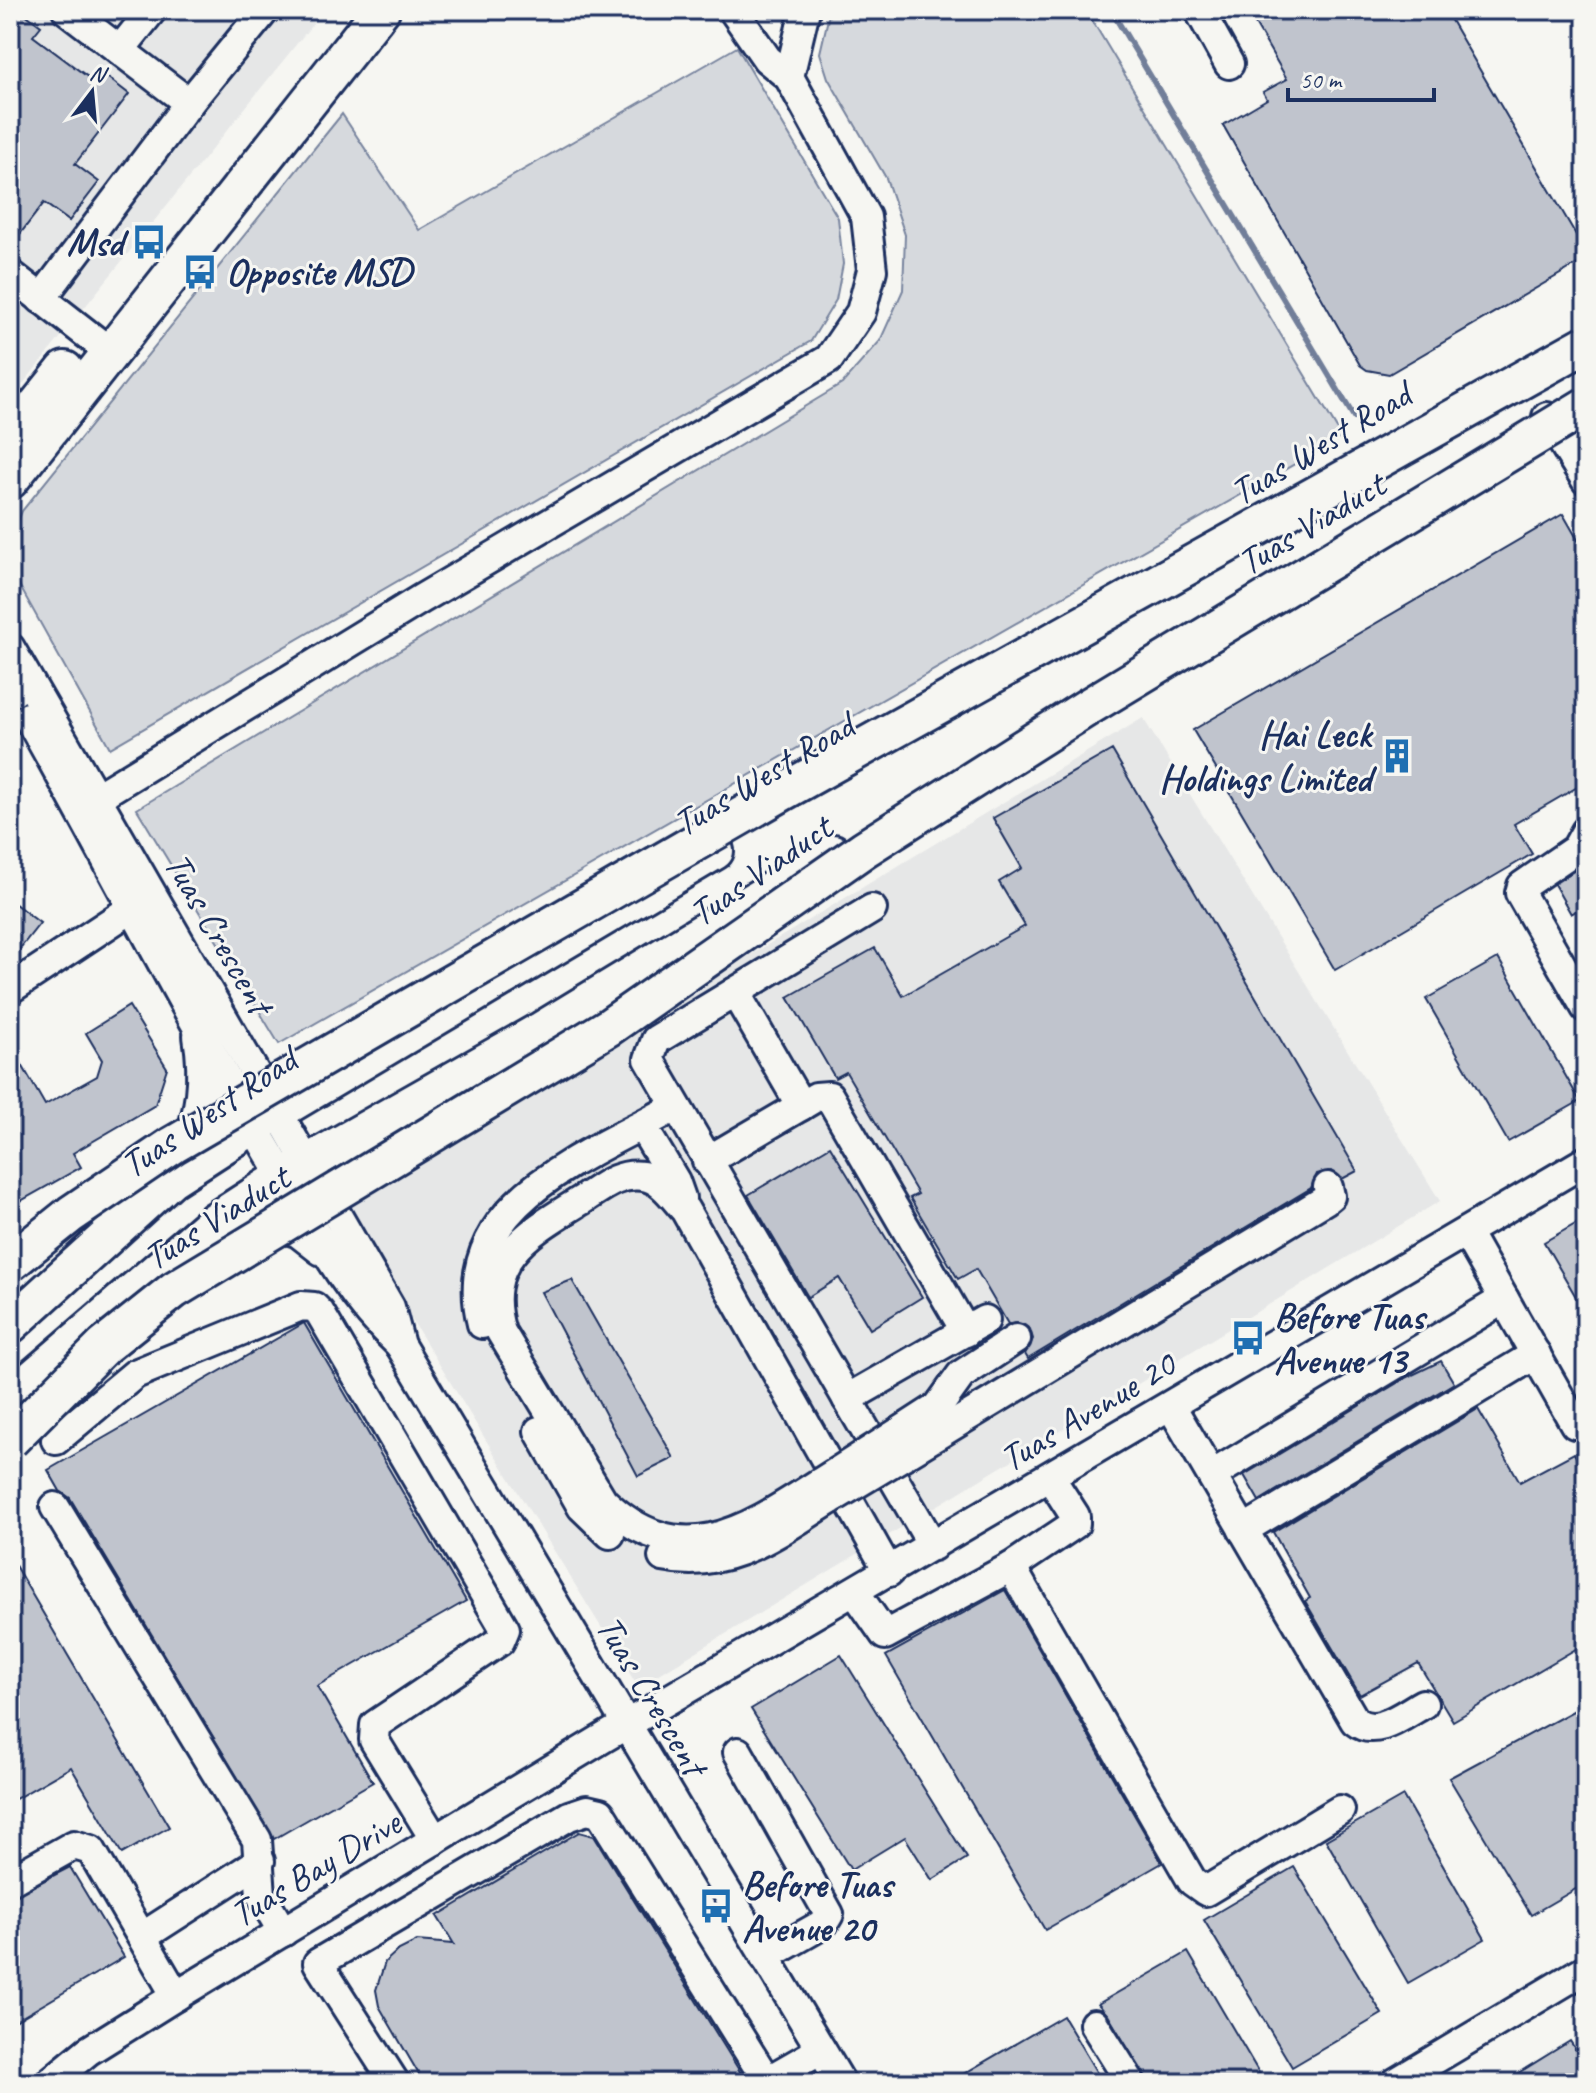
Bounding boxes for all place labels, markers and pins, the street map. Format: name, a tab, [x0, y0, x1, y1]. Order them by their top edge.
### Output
place label: Msd	[67, 219, 130, 266]
bus stop icon: Msd	[130, 223, 168, 261]
place label: Opposite MSD	[226, 249, 415, 296]
bus stop icon: Opposite MSD	[181, 253, 219, 291]
place label: Hai Leck Holdings Limited	[1159, 711, 1378, 802]
building icon: Hai Leck Holdings Limited	[1378, 737, 1416, 775]
place label: Before Tuas Avenue 13	[1274, 1293, 1428, 1384]
bus stop icon: Before Tuas Avenue 13	[1229, 1319, 1267, 1357]
place label: Before Tuas Avenue 20	[742, 1861, 896, 1952]
bus stop icon: Before Tuas Avenue 20	[697, 1887, 735, 1925]

